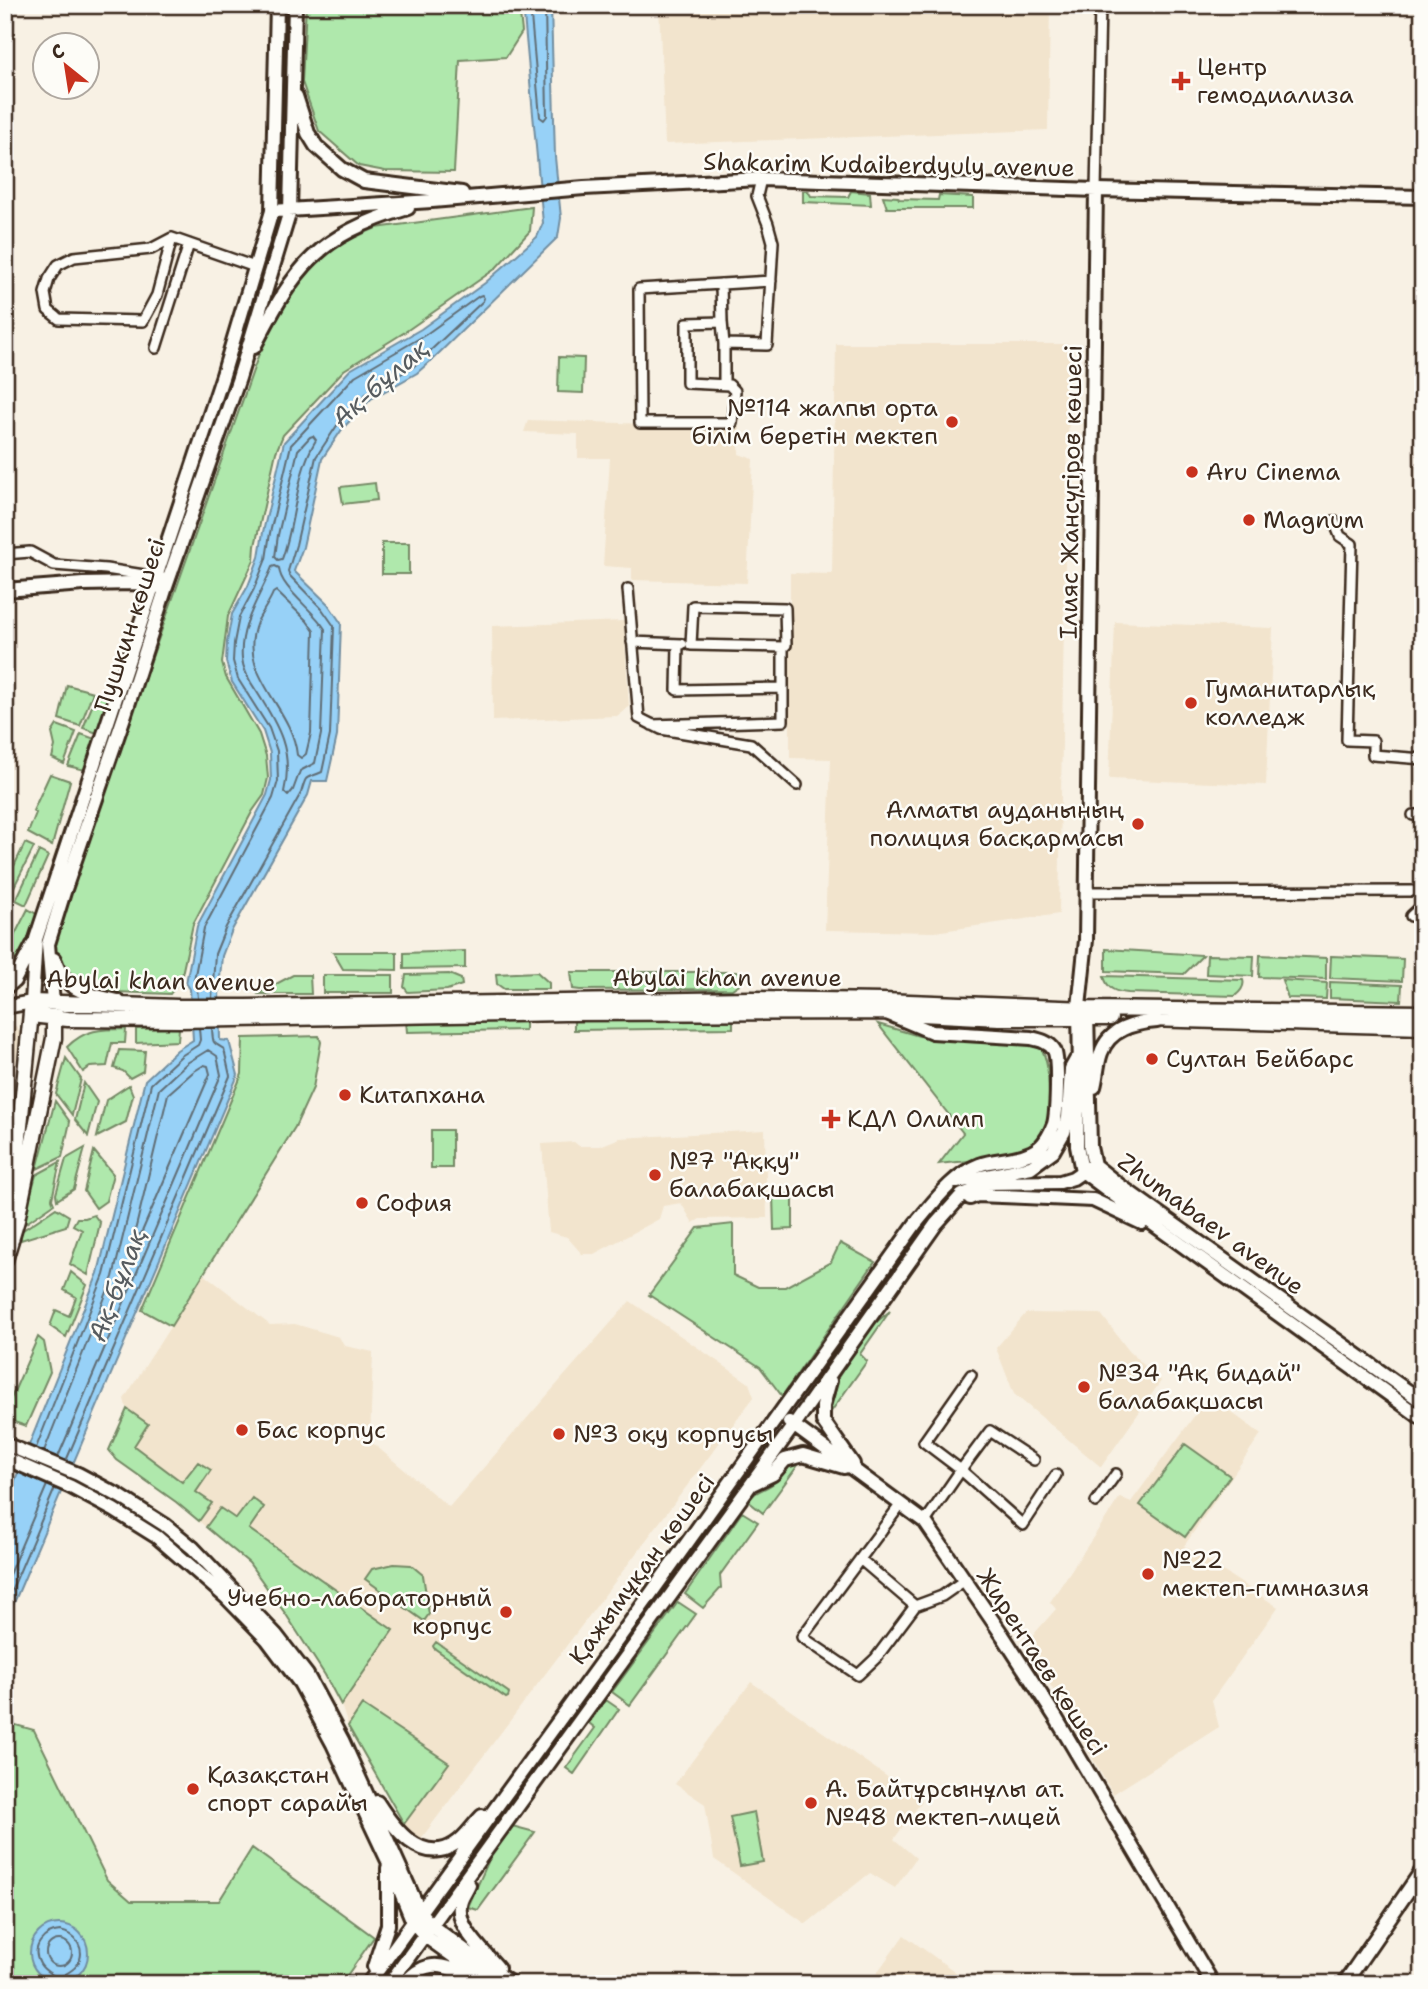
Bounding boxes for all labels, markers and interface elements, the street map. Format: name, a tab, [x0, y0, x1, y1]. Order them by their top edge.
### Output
north arrow	[32, 32, 102, 102]
text: С	[46, 38, 69, 65]
place label: Центр гемодиализа	[1197, 51, 1354, 111]
marker: Центр гемодиализа	[1171, 71, 1191, 91]
street label: Shakarim Kudaiberdyuly avenue	[703, 146, 1075, 184]
water label: Ақ-бұлақ	[323, 330, 436, 435]
street label: Ілияс Жансүгіров көшесі	[1052, 345, 1090, 639]
place label: №114 жалпы орта білім беретін мектеп	[692, 392, 938, 452]
marker: №114 жалпы орта білім беретін мектеп	[944, 414, 960, 430]
place label: Aru Cinema	[1206, 456, 1340, 488]
marker: Aru Cinema	[1184, 464, 1200, 480]
place label: Magnum	[1263, 504, 1364, 536]
marker: Magnum	[1241, 512, 1257, 528]
street label: Пушкин көшесі	[87, 534, 173, 716]
place label: Гуманитарлық колледж	[1205, 673, 1376, 733]
marker: Гуманитарлық колледж	[1183, 695, 1199, 711]
place label: Алматы ауданының полиция басқармасы	[870, 794, 1125, 854]
marker: Алматы ауданының полиция басқармасы	[1130, 816, 1146, 832]
street label: Abylai khan avenue	[612, 962, 842, 994]
street label: Abylai khan avenue	[46, 963, 276, 999]
place label: Султан Бейбарс	[1166, 1043, 1354, 1075]
marker: Султан Бейбарс	[1144, 1051, 1160, 1067]
place label: Китапхана	[359, 1079, 485, 1111]
marker: Китапхана	[337, 1087, 353, 1103]
place label: КДЛ Олимп	[847, 1103, 984, 1135]
marker: КДЛ Олимп	[821, 1109, 841, 1129]
place label: №7 "Аққу" балабақшасы	[669, 1145, 835, 1205]
street label: Zhumabaev avenue	[1111, 1145, 1311, 1303]
marker: №7 "Аққу" балабақшасы	[647, 1167, 663, 1183]
place label: София	[376, 1187, 452, 1219]
marker: София	[354, 1195, 370, 1211]
water label: Ақ-бұлақ	[79, 1223, 154, 1346]
place label: №34 "Ақ бидай" балабақшасы	[1098, 1357, 1301, 1417]
marker: №34 "Ақ бидай" балабақшасы	[1076, 1379, 1092, 1395]
place label: Бас корпус	[256, 1414, 386, 1446]
place label: №3 оқу корпусы	[573, 1418, 773, 1450]
marker: Бас корпус	[234, 1422, 250, 1438]
marker: №3 оқу корпусы	[551, 1426, 567, 1442]
street label: Қажымұқан көшесі	[562, 1467, 722, 1671]
place label: №22 мектеп-гимназия	[1162, 1544, 1369, 1604]
street label: Жирентаев көшесі	[969, 1562, 1115, 1762]
marker: №22 мектеп-гимназия	[1140, 1566, 1156, 1582]
place label: Учебно-лабораторный корпус	[227, 1582, 492, 1642]
marker: Учебно-лабораторный корпус	[498, 1604, 514, 1620]
place label: Қазақстан спорт сарайы	[207, 1759, 368, 1819]
place label: А. Байтұрсынұлы ат. №48 мектеп-лицей	[825, 1773, 1065, 1833]
marker: Қазақстан спорт сарайы	[185, 1781, 201, 1797]
marker: А. Байтұрсынұлы ат. №48 мектеп-лицей	[803, 1795, 819, 1811]

